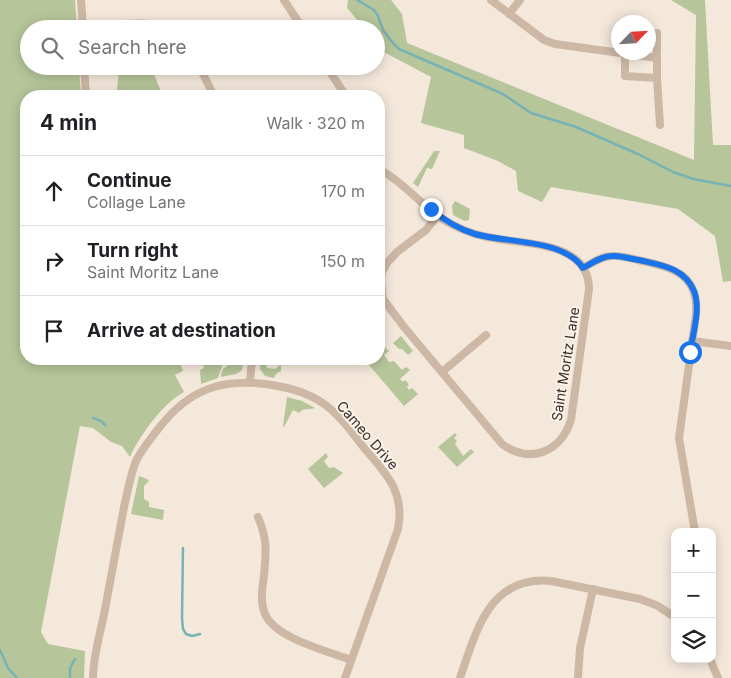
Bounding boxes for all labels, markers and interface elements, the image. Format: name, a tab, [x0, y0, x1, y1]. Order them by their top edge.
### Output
north arrow	[611, 15, 656, 60]
search box	[20, 20, 385, 75]
icon: search	[38, 34, 66, 62]
text: Search here	[78, 36, 187, 59]
text: 4 min	[40, 110, 97, 135]
text: Walk · 320 m	[267, 113, 365, 133]
text: Continue	[87, 169, 172, 192]
icon: ahead	[40, 177, 68, 205]
text: 170 m	[321, 181, 365, 201]
text: Collage Lane	[87, 192, 185, 212]
route end	[420, 198, 443, 221]
text: Turn right	[87, 239, 178, 262]
icon: right	[40, 247, 68, 275]
text: 150 m	[320, 251, 365, 271]
text: Saint Moritz Lane	[87, 262, 219, 282]
street label: Saint Moritz Lane	[548, 306, 582, 422]
icon: arrive	[40, 317, 68, 345]
text: Arrive at destination	[87, 319, 276, 342]
route start	[679, 341, 702, 364]
street label: Cameo Drive	[334, 397, 402, 473]
map controls	[671, 528, 716, 663]
button: +	[671, 528, 716, 573]
button: −	[671, 573, 716, 618]
button: layers	[671, 618, 716, 663]

